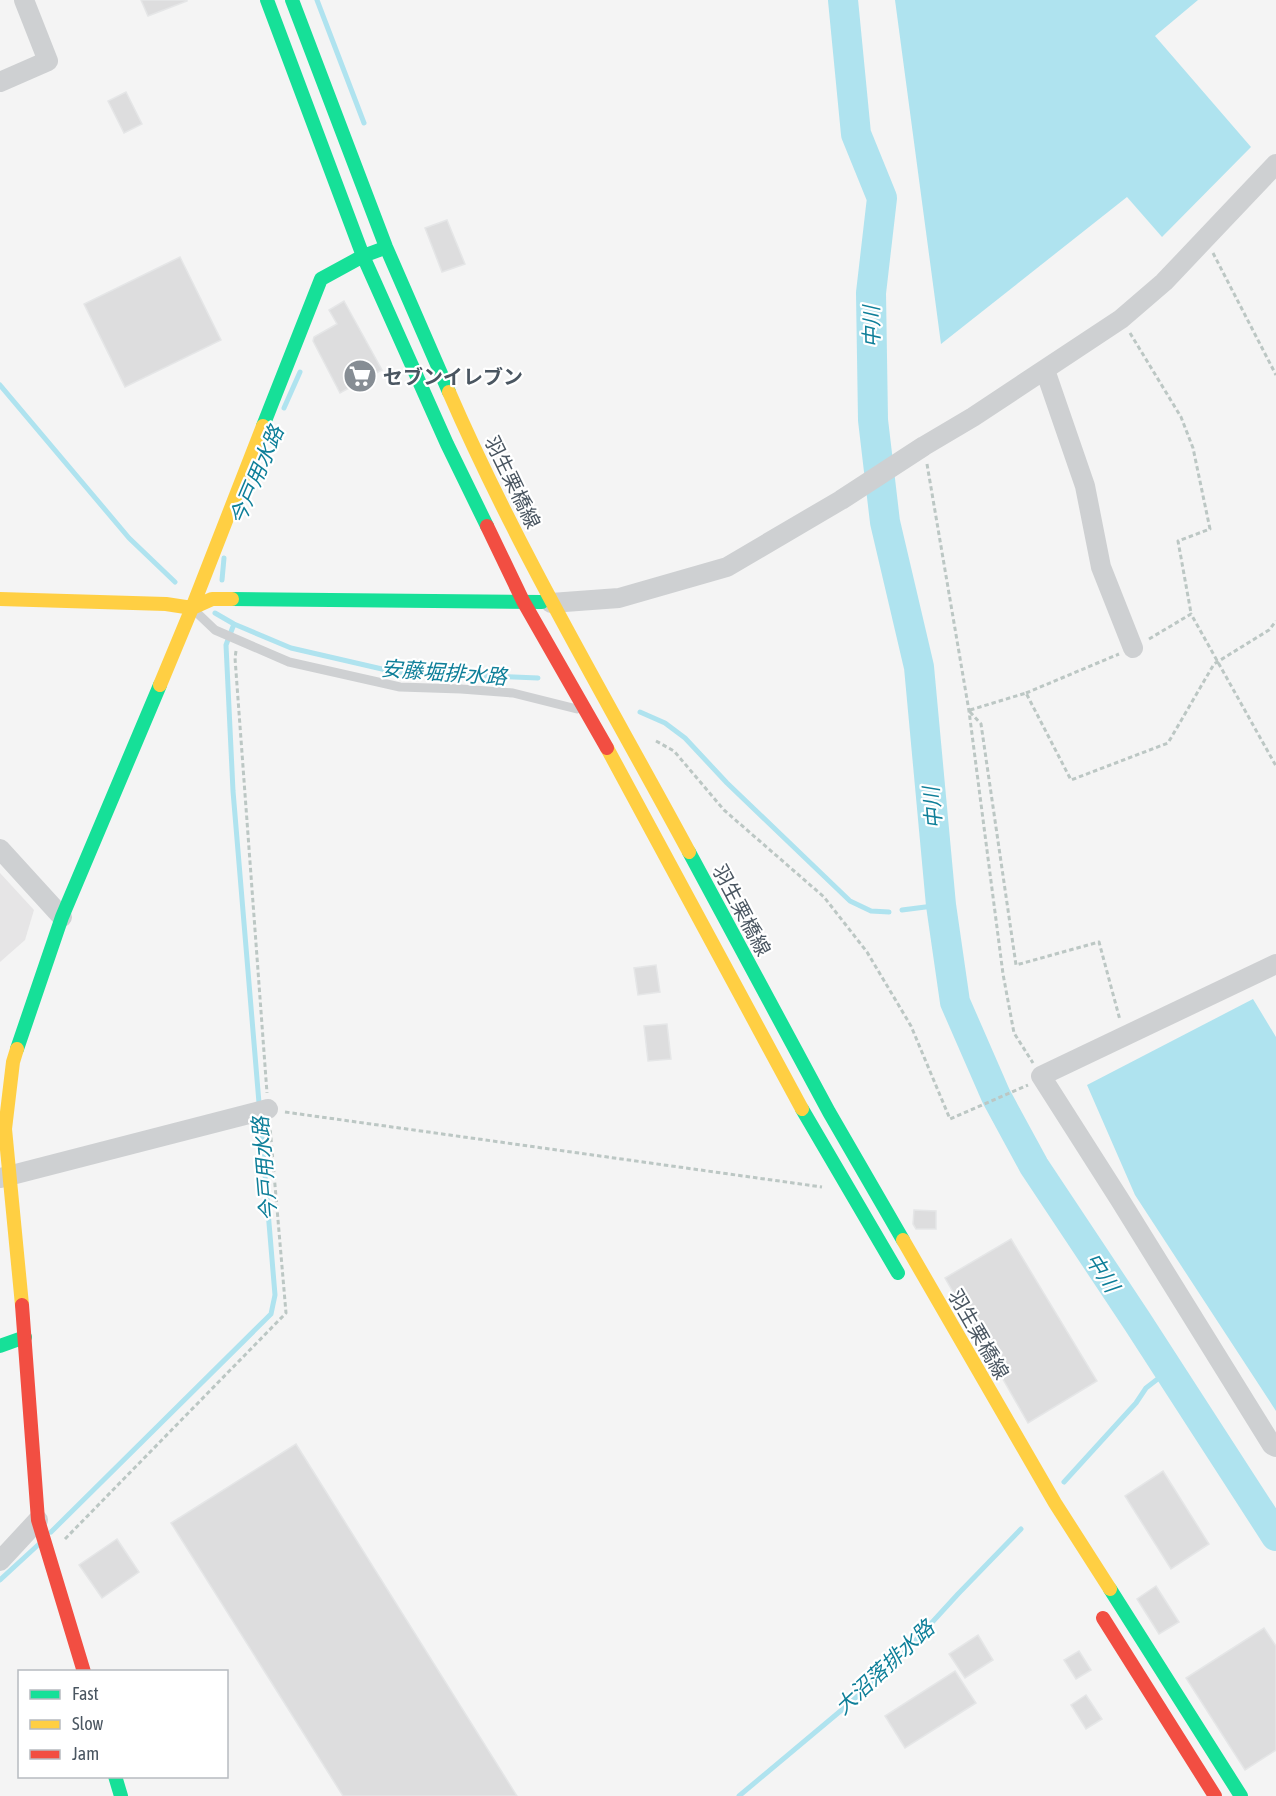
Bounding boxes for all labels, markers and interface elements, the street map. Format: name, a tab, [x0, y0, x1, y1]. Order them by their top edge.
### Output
water label: 中川	[859, 304, 883, 348]
supermarket icon: セブンイレブン	[342, 358, 378, 394]
place label: セブンイレブン	[383, 365, 523, 388]
water label: 今戸用水路	[224, 420, 288, 528]
street label: 羽生栗橋線	[481, 432, 545, 532]
water label: 安藤堀排水路	[380, 656, 510, 689]
water label: 中川	[918, 784, 946, 830]
street label: 羽生栗橋線	[708, 860, 776, 960]
water label: 今戸用水路	[247, 1114, 281, 1222]
water label: 中川	[1081, 1248, 1126, 1298]
street label: 羽生栗橋線	[944, 1285, 1014, 1383]
water label: 大沼落排水路	[830, 1614, 940, 1719]
legend	[18, 1670, 228, 1778]
text: Fast	[72, 1683, 99, 1704]
text: Slow	[72, 1713, 103, 1734]
text: Jam	[72, 1743, 99, 1764]

